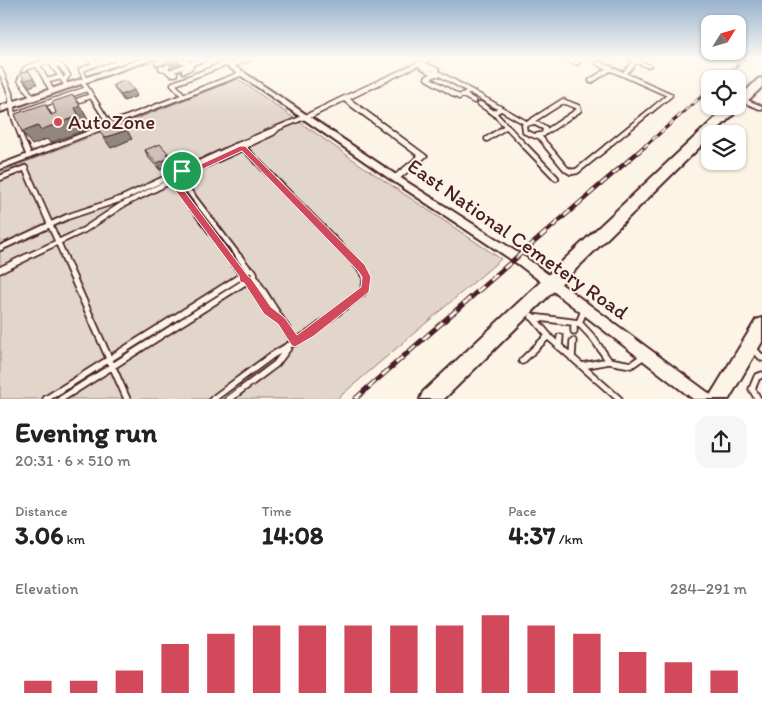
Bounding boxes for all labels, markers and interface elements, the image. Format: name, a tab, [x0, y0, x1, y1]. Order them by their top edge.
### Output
north arrow	[701, 15, 746, 60]
map controls	[701, 15, 746, 170]
button: locate	[701, 70, 746, 115]
place label: AutoZone	[68, 109, 155, 134]
marker: AutoZone	[52, 116, 64, 128]
button: layers	[701, 125, 746, 170]
pin	[161, 150, 203, 192]
street label: East National Cemetery Road	[403, 153, 634, 325]
icon: arrive	[168, 157, 196, 185]
text: Evening run	[15, 415, 157, 449]
button: share	[695, 416, 747, 468]
text: 20:31 · 6 × 510 m	[15, 451, 131, 470]
text: Distance	[15, 503, 67, 520]
text: Time	[262, 503, 292, 520]
text: Pace	[508, 503, 536, 520]
text: 3.06	[15, 520, 63, 550]
text: 14:08	[262, 520, 324, 550]
text: 4:37	[508, 520, 556, 550]
text: km	[63, 531, 85, 548]
text: /km	[556, 531, 583, 548]
text: Elevation	[15, 579, 79, 598]
text: 284–291 m	[670, 579, 747, 598]

